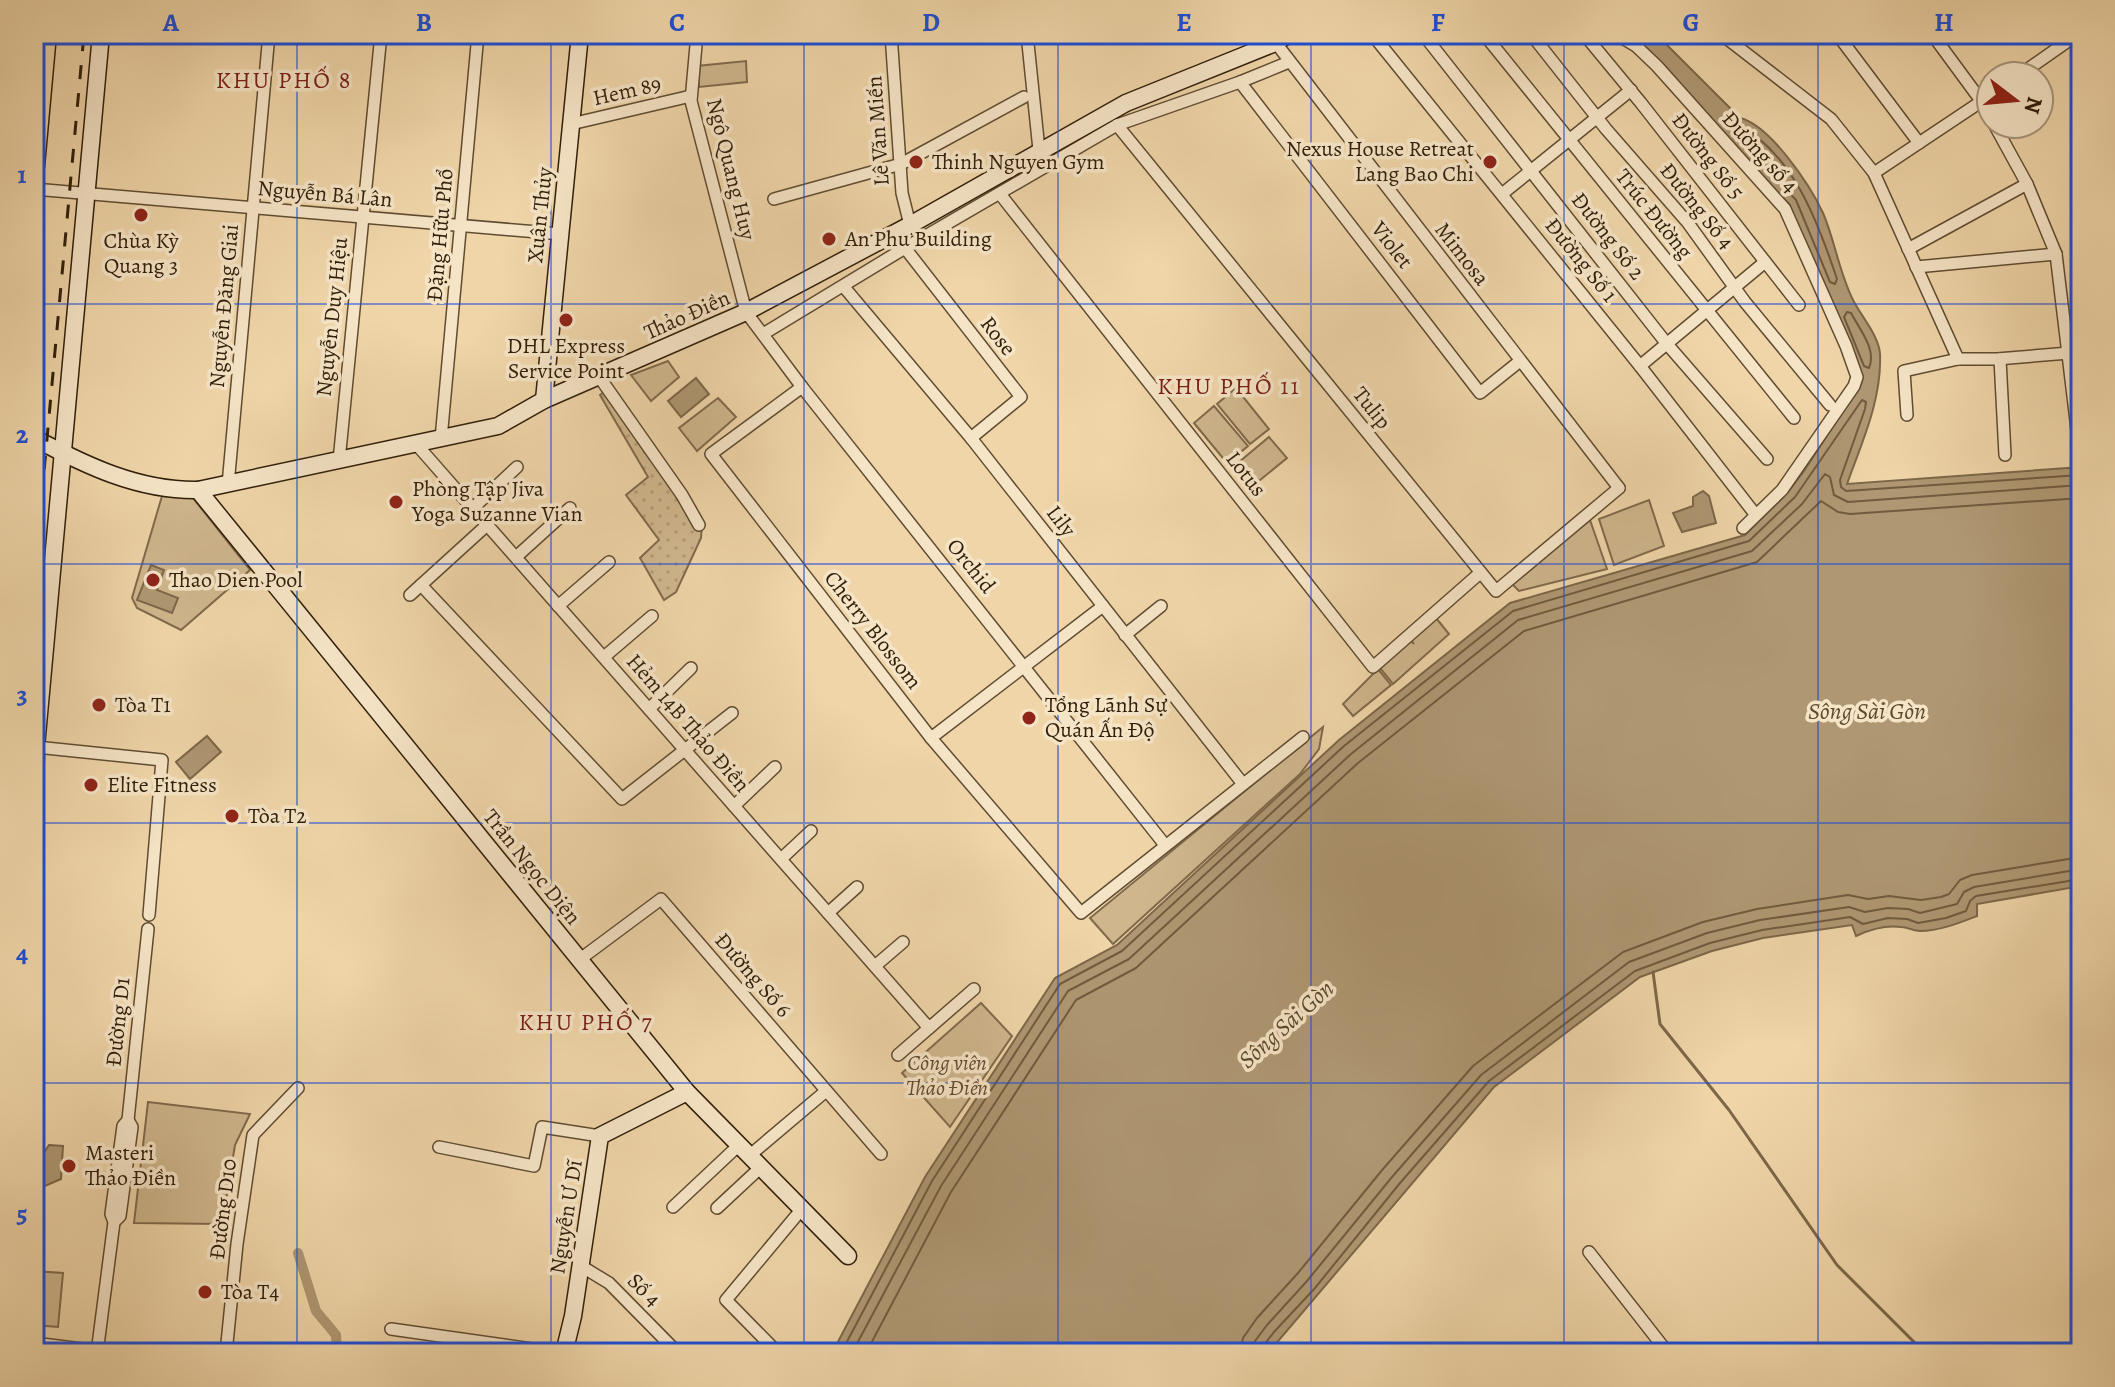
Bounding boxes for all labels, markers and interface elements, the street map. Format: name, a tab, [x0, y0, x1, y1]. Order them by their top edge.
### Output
text: A	[162, 5, 180, 40]
text: B	[416, 5, 432, 40]
text: C	[669, 5, 685, 40]
text: D	[922, 5, 940, 40]
text: E	[1176, 5, 1192, 40]
text: F	[1431, 5, 1445, 40]
text: G	[1682, 5, 1700, 40]
text: H	[1934, 5, 1954, 40]
north arrow	[1975, 60, 2055, 140]
district label: KHU PHỐ 8	[216, 64, 352, 96]
street label: Hem 89	[590, 69, 664, 113]
street label: Lê Văn Miến	[859, 75, 897, 187]
text: N	[2017, 93, 2050, 117]
street label: Ngô Quang Huy	[699, 95, 763, 243]
street label: Đường số 4	[1715, 105, 1805, 200]
street label: Đường Số 5	[1665, 106, 1751, 206]
place label: Nexus House Retreat Lang Bao Chi	[1286, 134, 1474, 189]
place label: Thinh Nguyen Gym	[932, 147, 1105, 177]
marker: Thinh Nguyen Gym	[907, 153, 925, 171]
marker: Nexus House Retreat Lang Bao Chi	[1481, 153, 1499, 171]
street label: Đường Số 4	[1653, 156, 1741, 256]
text: 1	[17, 157, 27, 192]
street label: Trúc Đường	[1608, 163, 1700, 265]
street label: Xuân Thủy	[520, 165, 560, 264]
street label: Đặng Hữu Phổ	[419, 167, 461, 303]
street label: Nguyễn Bá Lân	[256, 173, 394, 215]
street label: Đường Số 2	[1564, 186, 1652, 286]
marker: Chùa Kỳ Quang 3	[132, 206, 150, 224]
street label: Đường Số 1	[1538, 211, 1624, 309]
street label: Violet	[1363, 214, 1420, 275]
street label: Mimosa	[1428, 216, 1497, 293]
street label: Nguyễn Đăng Giai	[202, 223, 246, 389]
place label: An Phu Building	[844, 224, 992, 254]
place label: Chùa Kỳ Quang 3	[104, 226, 179, 281]
marker: An Phu Building	[820, 230, 838, 248]
street label: Nguyễn Duy Hiệu	[309, 236, 355, 398]
street label: Thảo Điền	[639, 283, 735, 347]
street label: Rose	[973, 310, 1023, 362]
marker: DHL Express Service Point	[557, 311, 575, 329]
place label: DHL Express Service Point	[507, 331, 625, 386]
district label: KHU PHỐ 11	[1157, 370, 1301, 402]
street label: Tulip	[1346, 381, 1398, 435]
text: 2	[16, 417, 29, 452]
street label: Lotus	[1219, 445, 1273, 503]
place label: Phòng Tập Jiva Yoga Suzanne Vian	[411, 474, 583, 529]
marker: Phòng Tập Jiva Yoga Suzanne Vian	[387, 493, 405, 511]
street label: Lily	[1039, 499, 1083, 543]
street label: Orchid	[940, 532, 1002, 600]
street label: Cherry Blossom	[817, 564, 929, 696]
place label: Thao Dien Pool	[169, 565, 303, 595]
marker: Thao Dien Pool	[144, 571, 162, 589]
street label: Hẻm 14B Thảo Điền	[619, 647, 757, 799]
text: 3	[16, 677, 28, 712]
place label: Tòa T1	[115, 690, 171, 720]
place label: Tổng Lãnh Sự Quán Ấn Độ	[1045, 690, 1167, 745]
water label: Sông Sài Gòn	[1808, 695, 1926, 727]
marker: Tòa T1	[90, 696, 108, 714]
marker: Tổng Lãnh Sự Quán Ấn Độ	[1020, 709, 1038, 727]
place label: Elite Fitness	[107, 770, 217, 800]
marker: Elite Fitness	[82, 776, 100, 794]
place label: Tòa T2	[248, 801, 307, 831]
street label: Trần Ngọc Diện	[476, 803, 588, 931]
marker: Tòa T2	[223, 807, 241, 825]
street label: Đường Số 6	[708, 926, 798, 1024]
text: 4	[16, 936, 28, 971]
water label: Sông Sài Gòn	[1231, 973, 1341, 1075]
street label: Đường D1	[98, 976, 138, 1068]
district label: KHU PHỐ 7	[518, 1006, 654, 1038]
park label: Công viên Thảo Điền	[906, 1048, 988, 1103]
place label: Masteri Thảo Điền	[85, 1138, 176, 1193]
marker: Masteri Thảo Điền	[60, 1157, 78, 1175]
street label: Đường D10	[202, 1157, 244, 1261]
street label: Nguyễn Ư Dĩ	[542, 1157, 590, 1276]
text: 5	[16, 1196, 28, 1231]
street label: Số 4	[620, 1266, 668, 1314]
place label: Tòa T4	[221, 1277, 279, 1307]
marker: Tòa T4	[196, 1283, 214, 1301]

